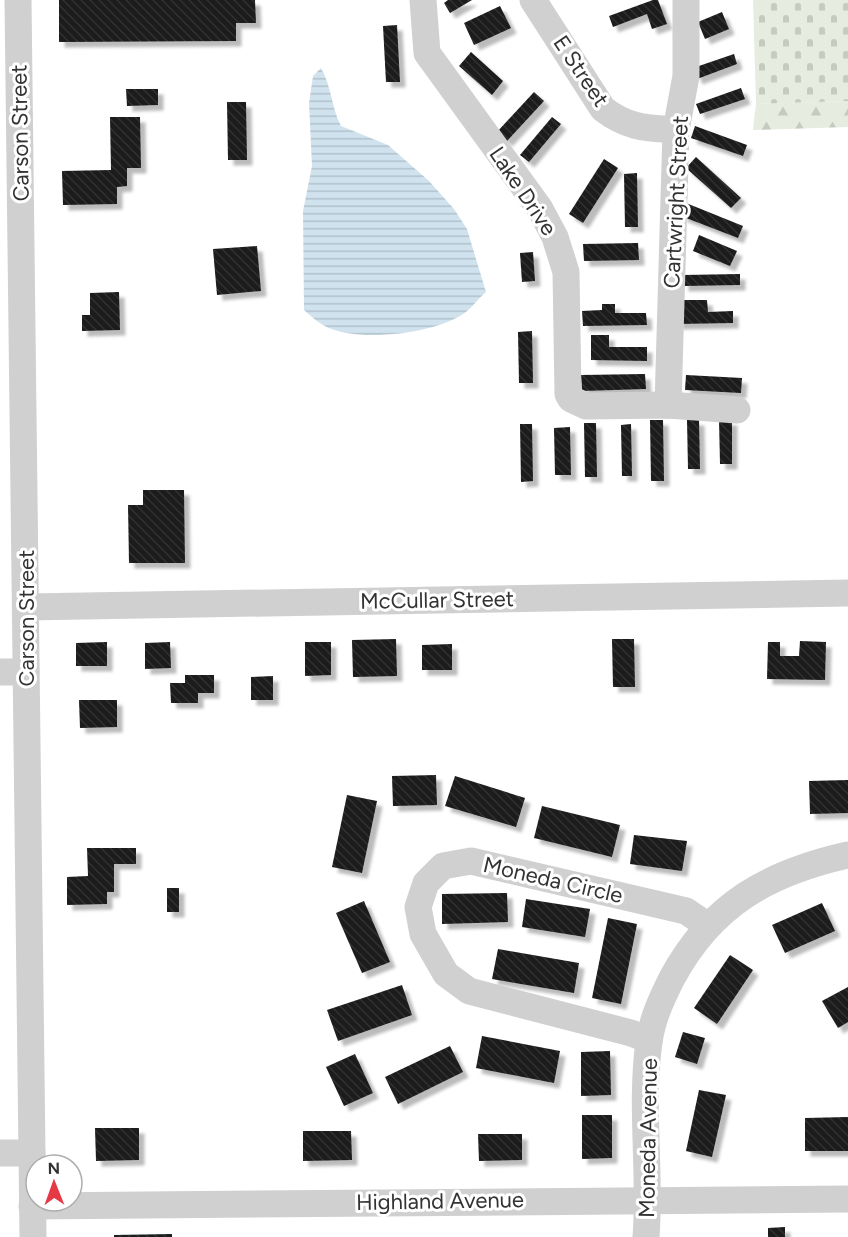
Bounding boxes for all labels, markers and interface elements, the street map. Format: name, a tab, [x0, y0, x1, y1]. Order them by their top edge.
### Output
street label: E Street	[547, 30, 615, 112]
street label: Carson Street	[5, 64, 35, 202]
street label: Cartwright Street	[658, 115, 694, 289]
street label: Lake Drive	[483, 141, 563, 241]
street label: Carson Street	[13, 550, 40, 686]
street label: McCullar Street	[360, 585, 514, 615]
street label: Moneda Circle	[481, 851, 625, 909]
street label: Moneda Avenue	[633, 1058, 663, 1218]
north arrow	[24, 1153, 84, 1213]
text: N	[47, 1159, 60, 1178]
street label: Highland Avenue	[356, 1186, 524, 1216]

